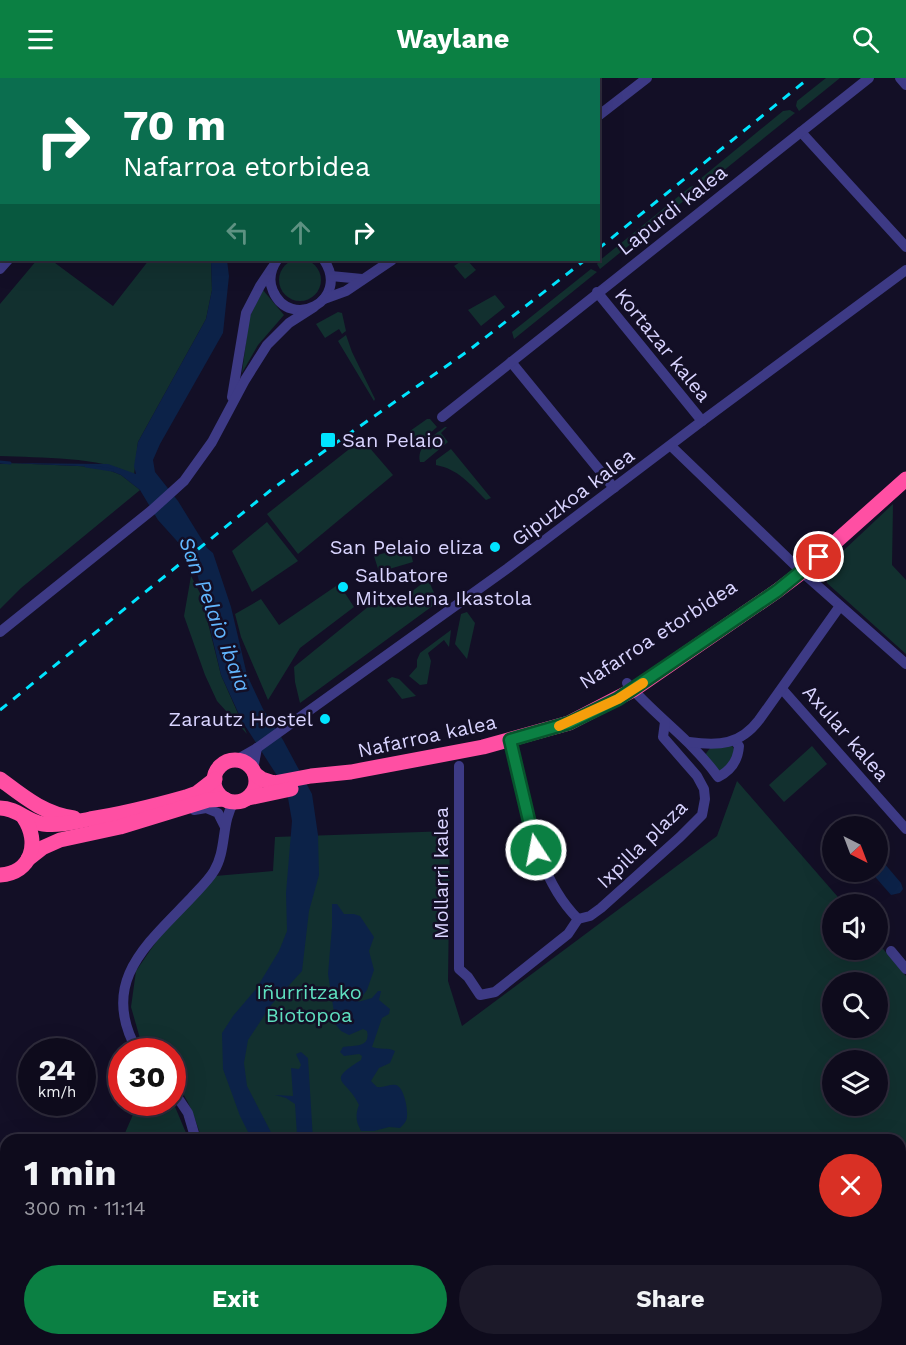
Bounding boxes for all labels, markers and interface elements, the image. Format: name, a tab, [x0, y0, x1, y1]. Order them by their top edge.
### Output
icon: menu	[24, 23, 57, 56]
text: Waylane	[397, 23, 509, 55]
icon: search	[849, 23, 882, 56]
text: 70 m	[123, 101, 226, 150]
icon: right	[24, 102, 102, 180]
text: Nafarroa etorbidea	[123, 151, 370, 183]
street label: Lapurdi kalea	[613, 160, 731, 260]
icon: left	[221, 216, 254, 249]
icon: ahead	[284, 216, 317, 249]
icon: right	[347, 216, 380, 249]
street label: Kortazar kalea	[610, 283, 716, 407]
place label: San Pelaio	[342, 428, 443, 452]
marker: San Pelaio	[319, 431, 337, 449]
street label: Gipuzkoa kalea	[507, 443, 639, 551]
pin	[793, 531, 844, 582]
water label: San Pelaio ibaia	[174, 533, 256, 695]
place label: San Pelaio eliza	[330, 535, 483, 559]
marker: San Pelaio eliza	[488, 540, 502, 554]
icon: arrive	[802, 540, 835, 573]
place label: Salbatore Mitxelena Ikastola	[355, 563, 532, 610]
street label: Nafarroa etorbidea	[575, 574, 741, 694]
marker: Salbatore Mitxelena Ikastola	[336, 580, 350, 594]
street label: Axular kalea	[798, 680, 894, 786]
place label: Zarautz Hostel	[169, 707, 313, 731]
street label: Nafarroa kalea	[355, 710, 499, 762]
marker: Zarautz Hostel	[318, 712, 332, 726]
street label: Ixpilla plaza	[592, 795, 692, 893]
street label: Mollarri kalea	[429, 807, 453, 939]
north arrow	[822, 816, 888, 882]
map controls	[822, 816, 888, 1116]
position arrow	[504, 818, 568, 882]
button: sound	[822, 894, 888, 960]
button: search	[822, 972, 888, 1038]
park label: Iñurritzako Biotopoa	[256, 980, 362, 1027]
speed limit sign: 30	[108, 1038, 186, 1116]
button: layers	[822, 1050, 888, 1116]
text: 24	[39, 1052, 75, 1087]
text: km/h	[38, 1083, 76, 1101]
text: 1 min	[24, 1152, 116, 1194]
button: close	[819, 1154, 882, 1217]
text: 300 m · 11:14	[24, 1196, 146, 1220]
button: Exit	[24, 1265, 447, 1334]
button: Share	[459, 1265, 882, 1334]

